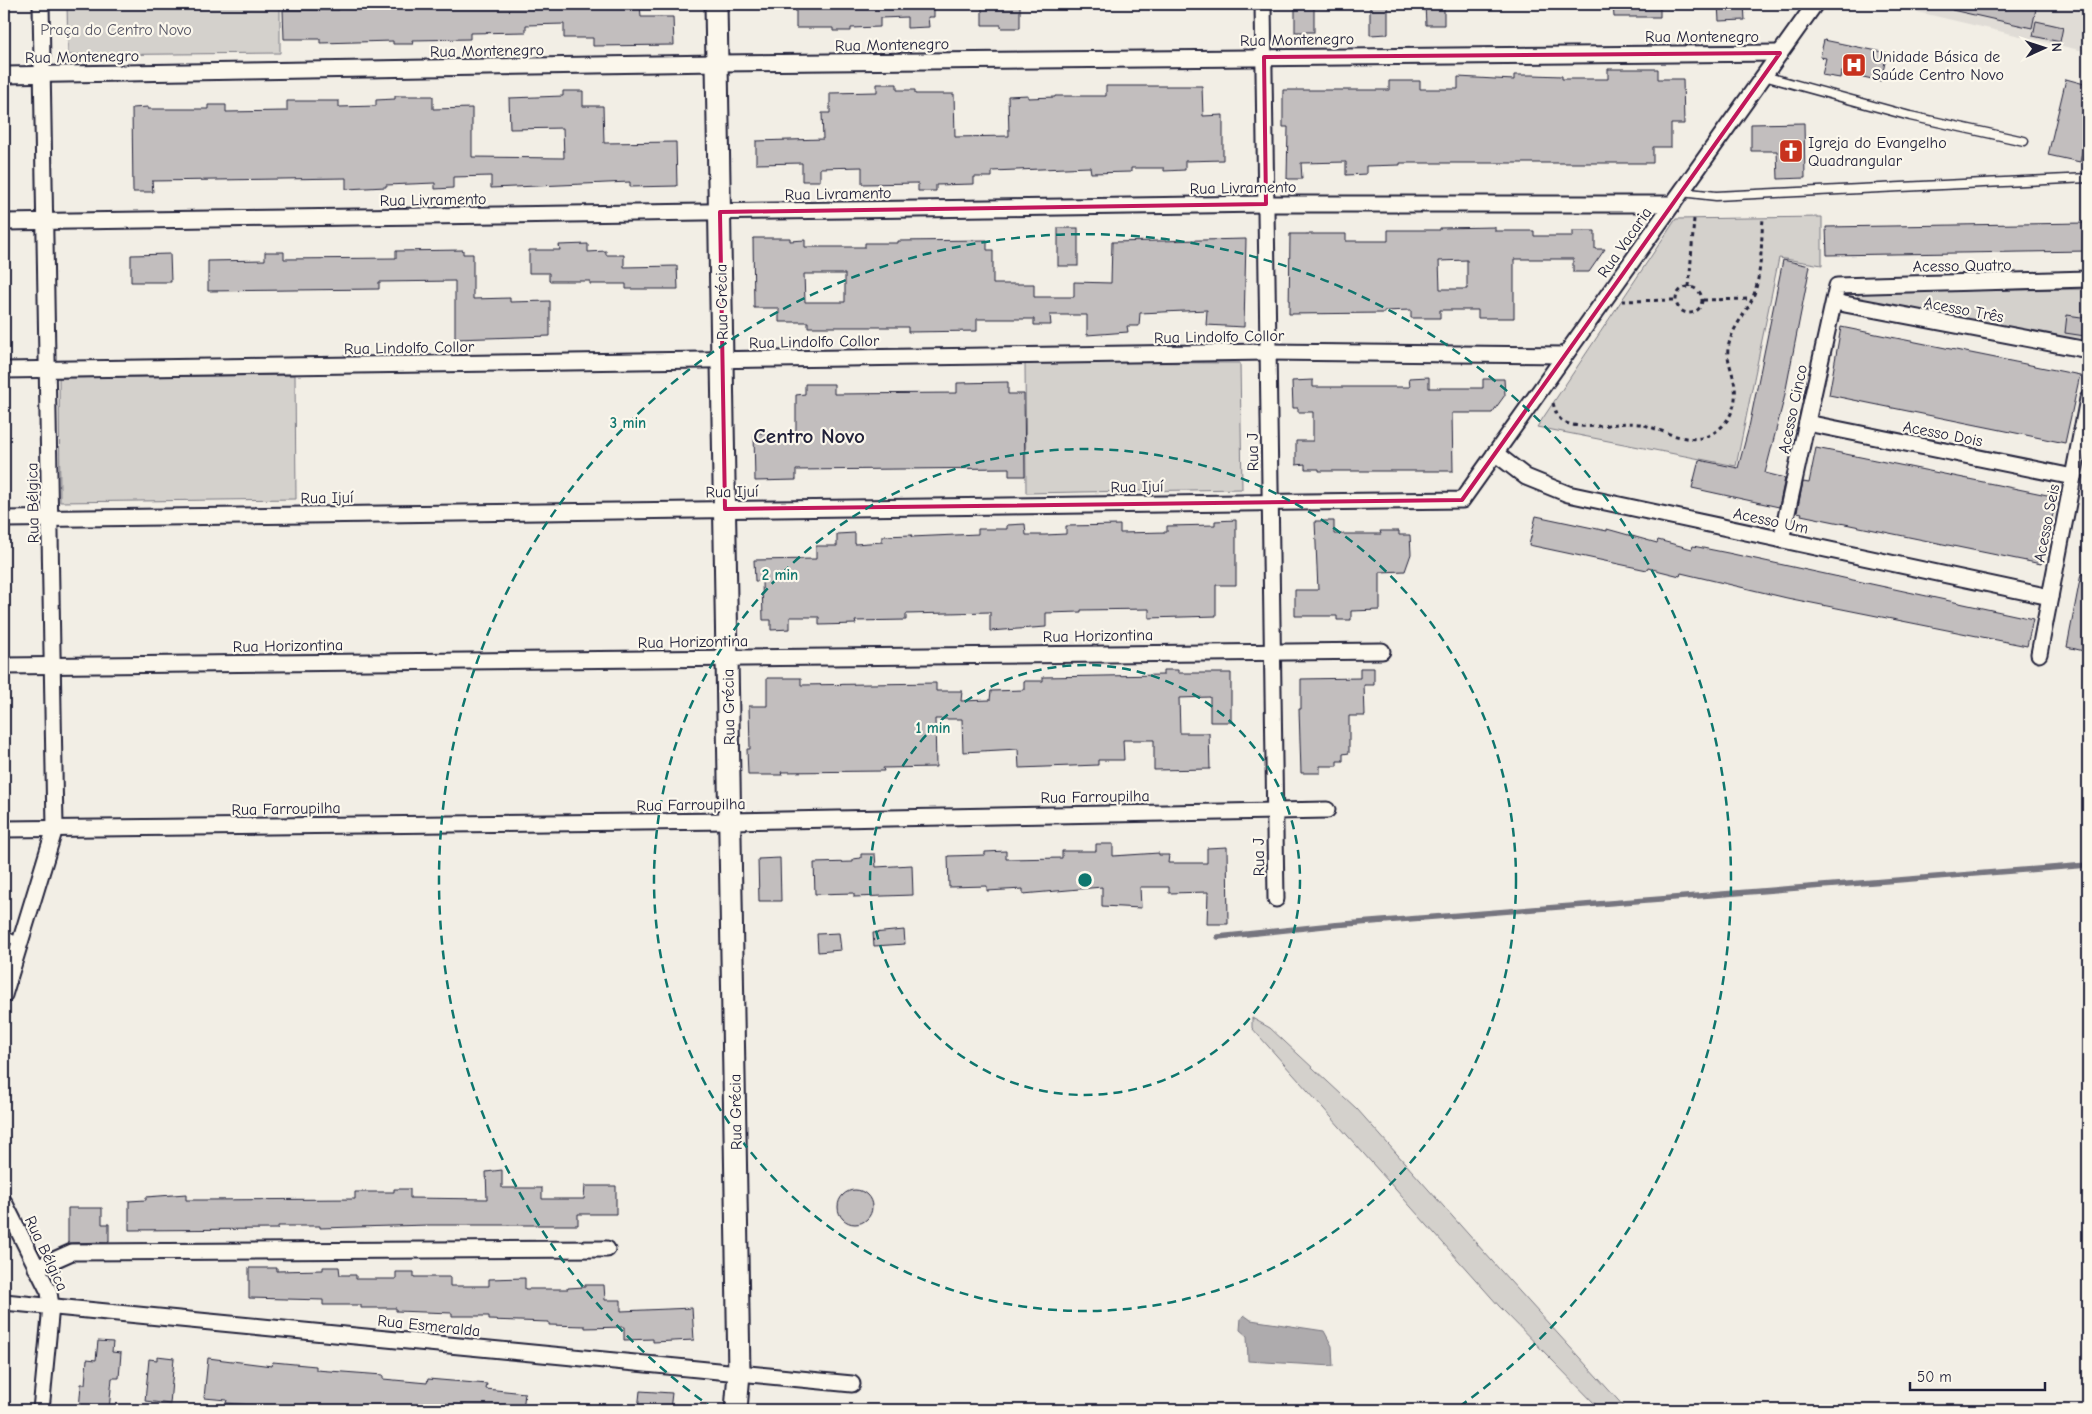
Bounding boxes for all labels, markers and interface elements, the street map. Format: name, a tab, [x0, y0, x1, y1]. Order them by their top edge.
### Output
park label: Praça do Centro Novo	[40, 21, 192, 39]
north arrow	[2020, 22, 2070, 72]
street label: Rua Montenegro	[1645, 28, 1759, 46]
street label: Rua Montenegro	[1240, 30, 1354, 50]
street label: Rua Montenegro	[835, 35, 949, 55]
street label: Rua Montenegro	[430, 41, 544, 61]
text: N	[2048, 42, 2065, 52]
street label: Rua Montenegro	[25, 47, 139, 67]
place label: Unidade Básica de Saúde Centro Novo	[1872, 48, 2004, 84]
hospital icon: Unidade Básica de Saúde Centro Novo	[1841, 52, 1867, 78]
place label: Igreja do Evangelho Quadrangular	[1808, 134, 1947, 170]
church icon: Igreja do Evangelho Quadrangular	[1778, 138, 1804, 164]
street label: Rua Livramento	[1190, 178, 1296, 198]
street label: Rua Livramento	[785, 184, 891, 204]
street label: Rua Livramento	[380, 190, 486, 210]
street label: Rua Vacaria	[1594, 204, 1656, 281]
street label: Acesso Quatro	[1912, 256, 2012, 276]
street label: Rua Grécia	[712, 264, 732, 340]
street label: Acesso Três	[1922, 293, 2006, 327]
street label: Rua Lindolfo Collor	[1154, 327, 1285, 347]
street label: Rua Lindolfo Collor	[749, 332, 880, 352]
street label: Rua Lindolfo Collor	[344, 338, 475, 358]
street label: Acesso Cinco	[1775, 363, 1811, 455]
text: 3 min	[610, 414, 646, 432]
street label: Acesso Dois	[1901, 417, 1985, 451]
district label: Centro Novo	[753, 424, 865, 448]
street label: Rua J	[1244, 433, 1262, 471]
street label: Rua Bélgica	[23, 462, 43, 544]
street label: Rua Ijuí	[1110, 478, 1164, 496]
street label: Acesso Seis	[2031, 482, 2063, 564]
street label: Rua Ijuí	[705, 483, 759, 501]
street label: Rua Ijuí	[300, 489, 354, 507]
street label: Acesso Um	[1732, 504, 1810, 538]
text: 2 min	[762, 566, 798, 584]
street label: Rua Horizontina	[1043, 626, 1153, 646]
street label: Rua Horizontina	[638, 632, 748, 652]
street label: Rua Horizontina	[233, 636, 343, 656]
street label: Rua Grécia	[719, 669, 739, 745]
text: 1 min	[916, 719, 950, 737]
street label: Rua Farroupilha	[1040, 787, 1150, 807]
street label: Rua Farroupilha	[636, 795, 746, 815]
street label: Rua Farroupilha	[231, 799, 341, 819]
street label: Rua J	[1250, 838, 1268, 876]
centre of rings	[1076, 871, 1094, 889]
street label: Rua Grécia	[726, 1074, 746, 1150]
street label: Rua Bélgica	[21, 1213, 71, 1294]
street label: Rua Esmeralda	[377, 1312, 481, 1340]
scale bar	[1910, 1359, 2044, 1391]
text: 50 m	[1917, 1368, 1952, 1386]

